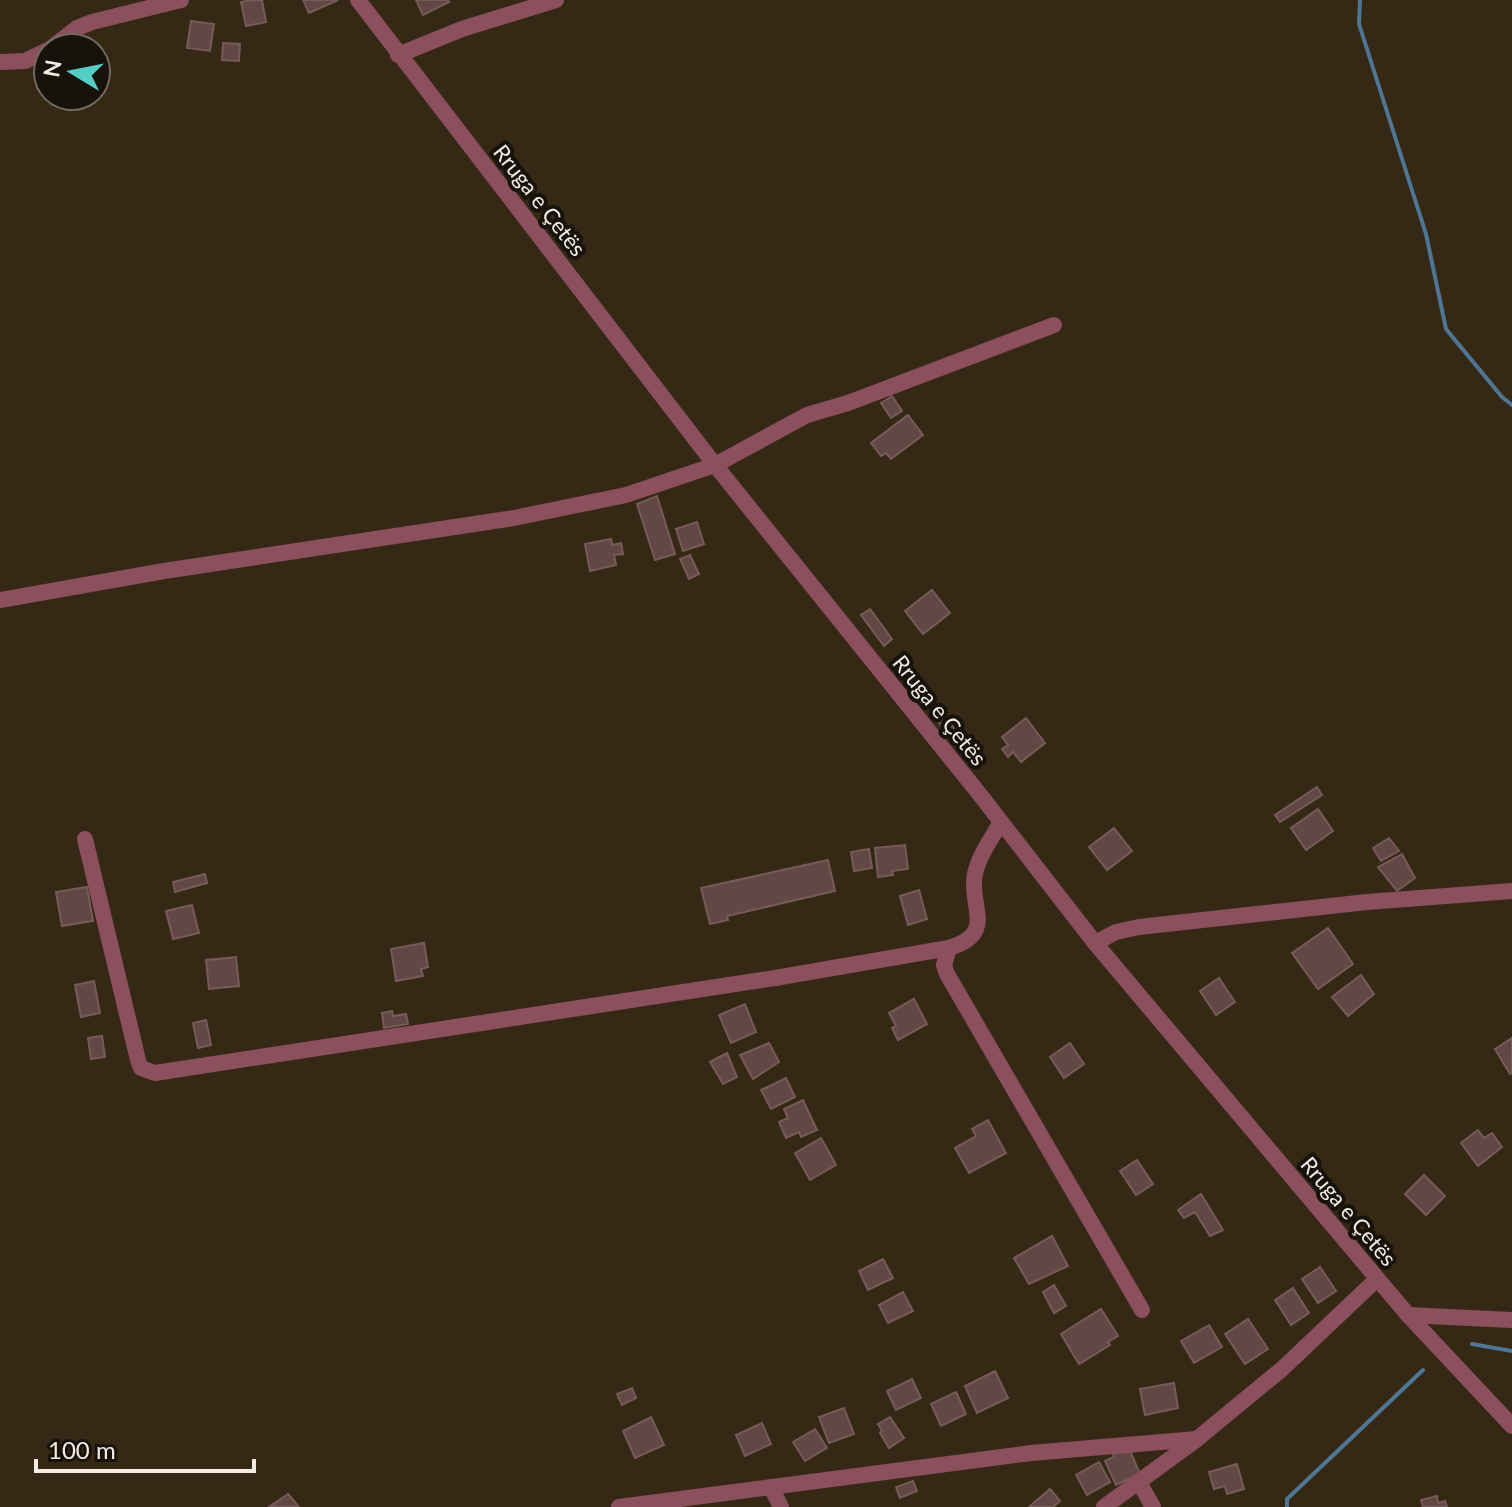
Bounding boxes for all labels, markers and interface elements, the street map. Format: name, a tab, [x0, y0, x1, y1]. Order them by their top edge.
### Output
north arrow	[32, 32, 112, 112]
text: N	[37, 58, 67, 79]
street label: Rruga e Çetës	[488, 139, 592, 261]
street label: Rruga e Çetës	[887, 649, 993, 771]
street label: Rruga e Çetës	[1296, 1151, 1402, 1271]
scale bar	[36, 1423, 254, 1473]
text: 100 m	[48, 1435, 116, 1464]

